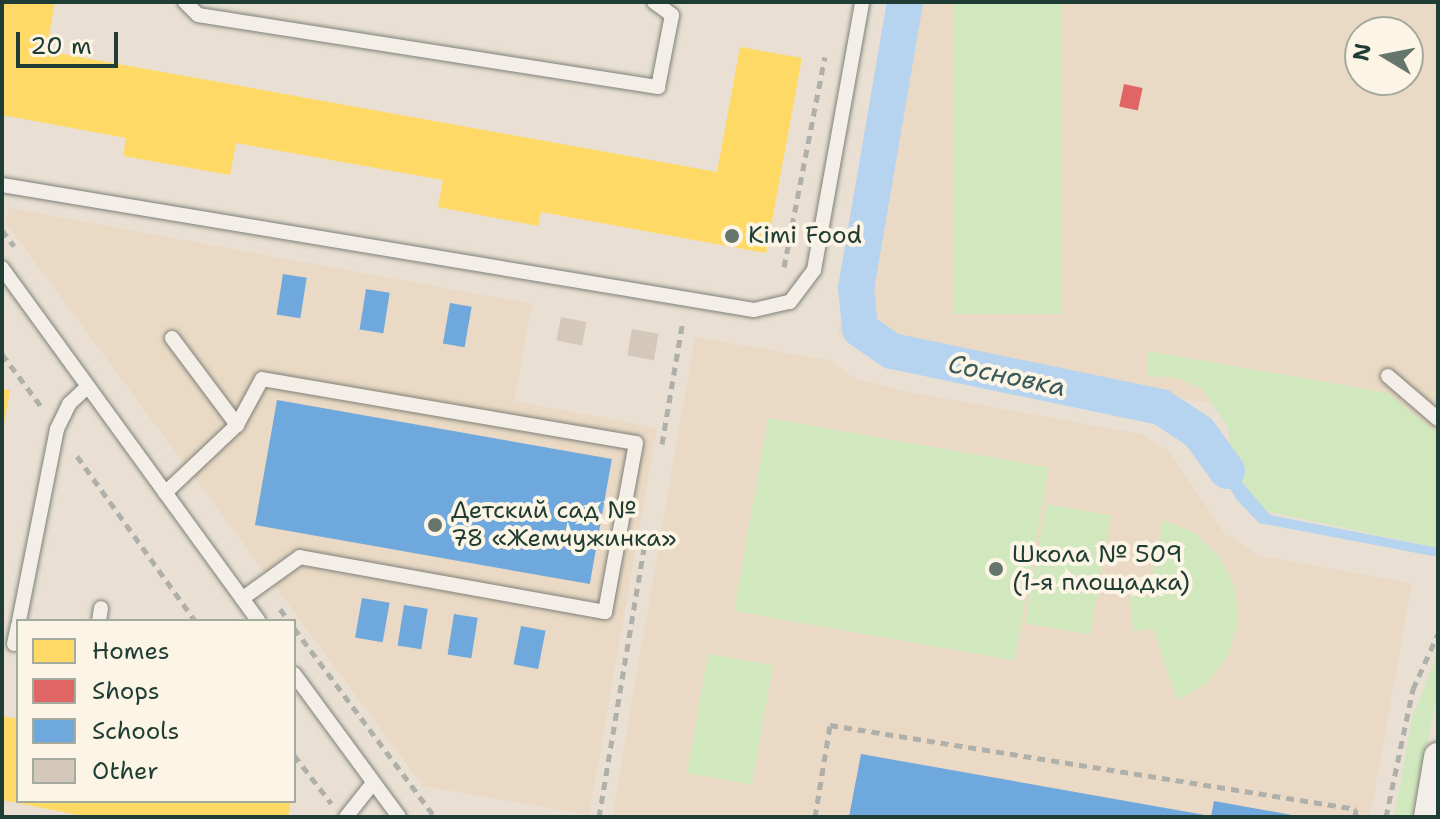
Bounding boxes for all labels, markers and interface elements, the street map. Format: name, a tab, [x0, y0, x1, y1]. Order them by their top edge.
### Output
scale bar	[20, 16, 122, 66]
north arrow	[1344, 16, 1424, 96]
text: 20 m	[30, 30, 92, 62]
text: N	[1346, 41, 1378, 63]
place label: Kimi Food	[748, 222, 862, 250]
marker: Kimi Food	[723, 227, 741, 245]
water label: Сосновка	[945, 347, 1069, 403]
place label: Детский сад № 78 «Жемчужинка»	[451, 497, 677, 553]
marker: Детский сад № 78 «Жемчужинка»	[426, 516, 444, 534]
place label: Школа № 509 (1-я площадка)	[1012, 541, 1190, 597]
marker: Школа № 509 (1-я площадка)	[987, 560, 1005, 578]
legend	[16, 619, 296, 803]
text: Homes	[92, 635, 170, 667]
text: Shops	[92, 675, 160, 707]
text: Schools	[92, 715, 179, 747]
text: Other	[92, 755, 159, 787]

